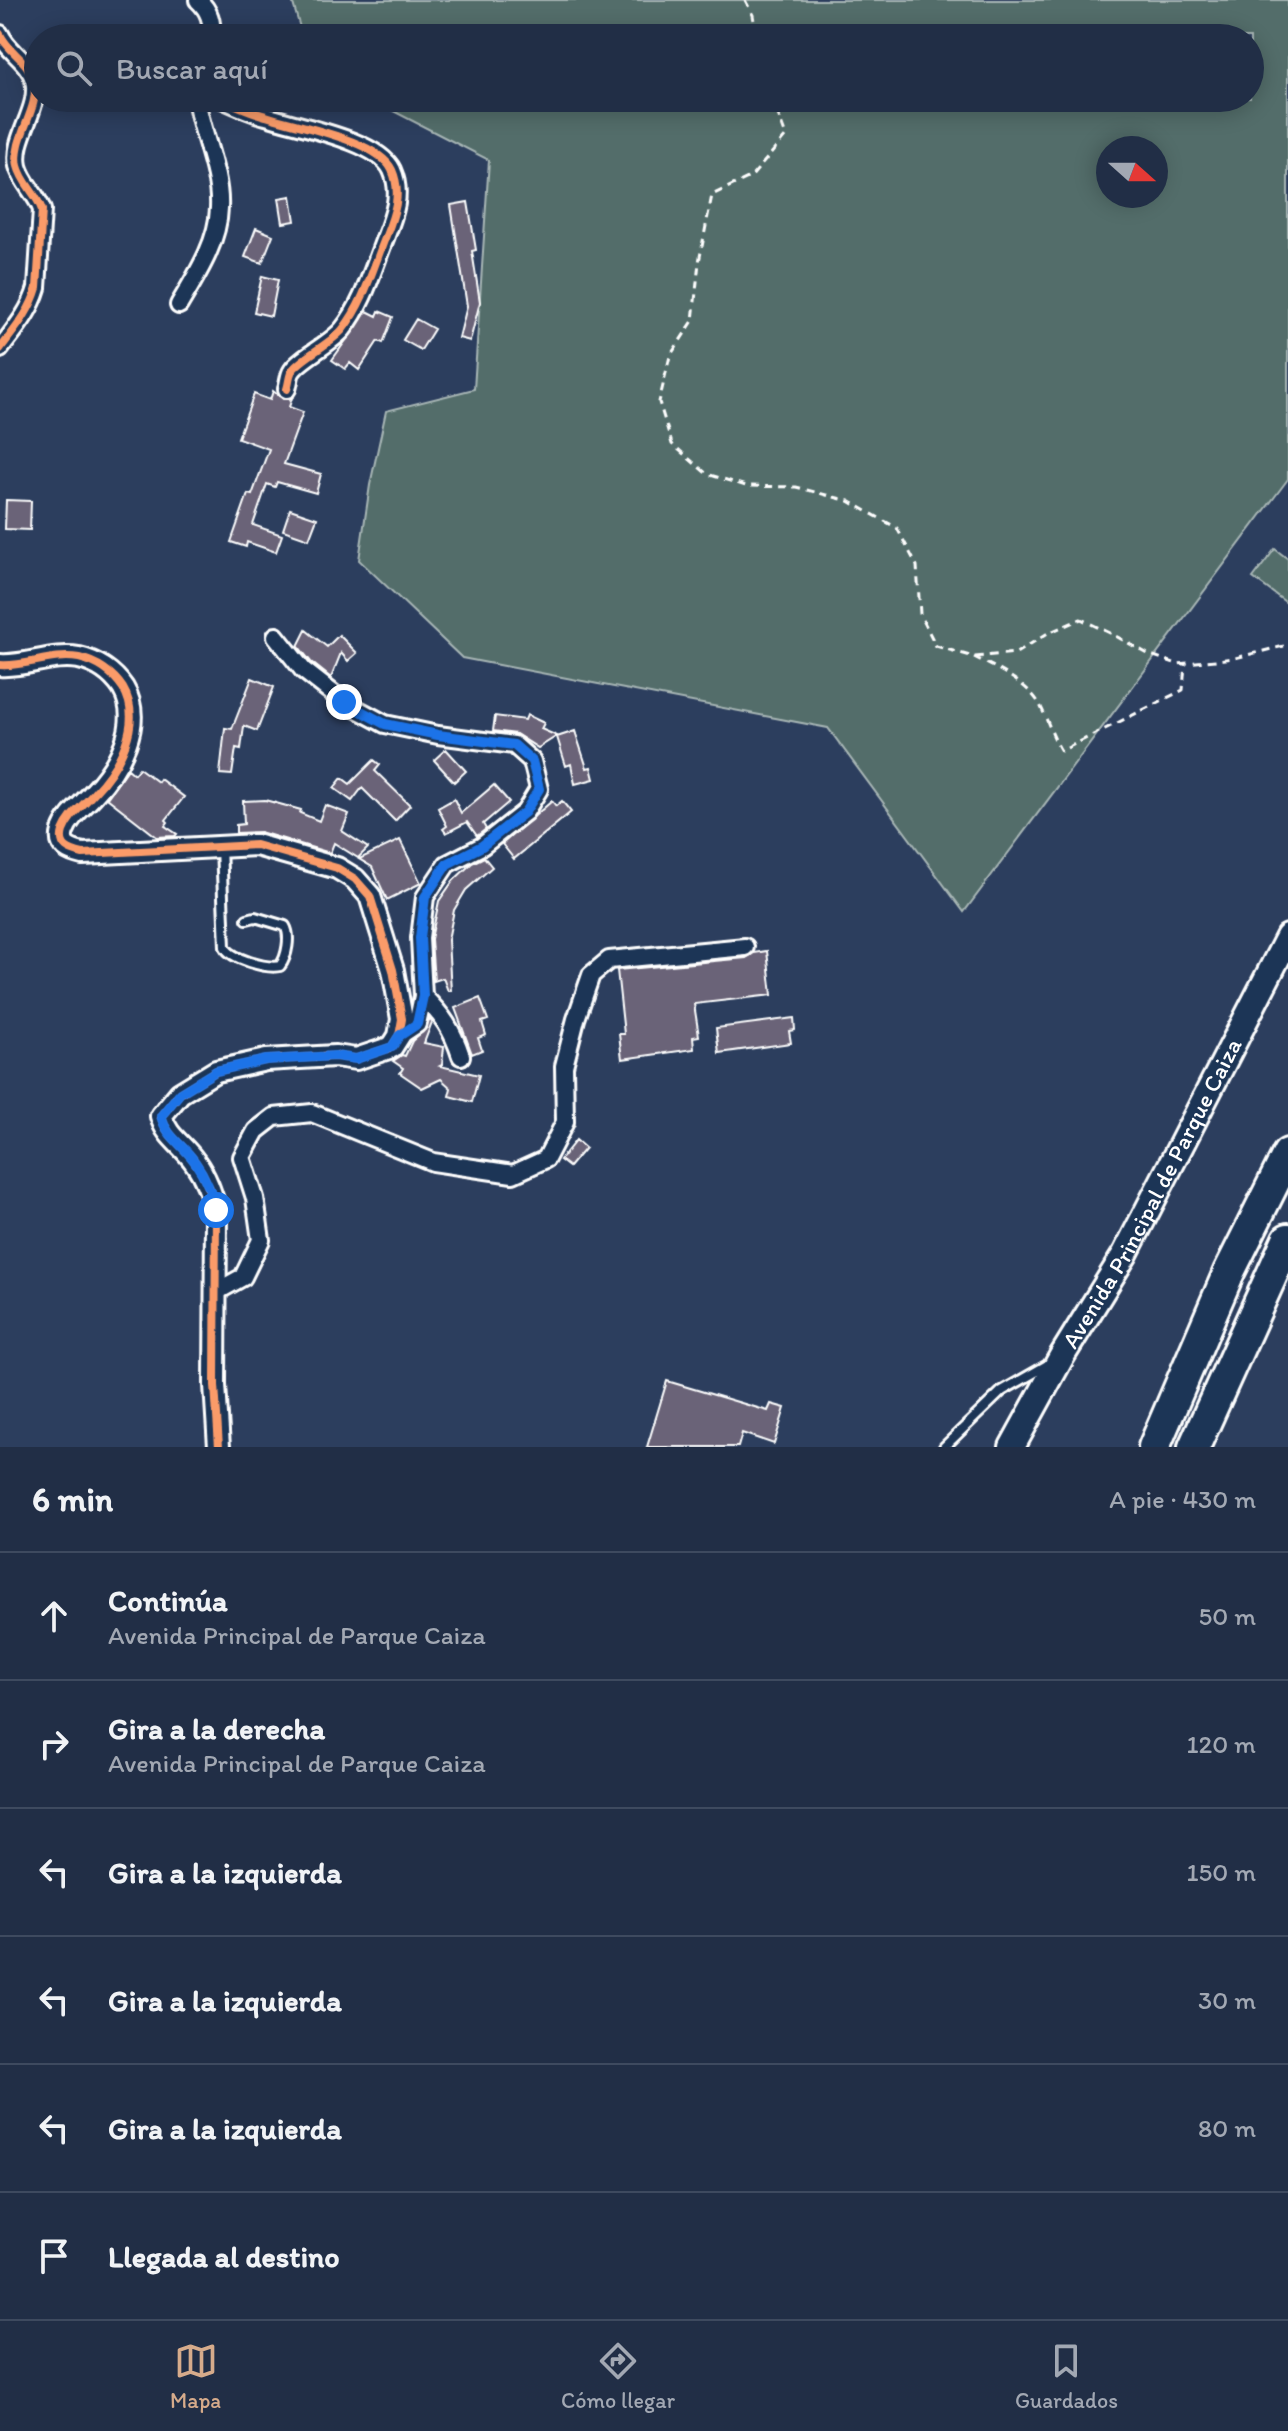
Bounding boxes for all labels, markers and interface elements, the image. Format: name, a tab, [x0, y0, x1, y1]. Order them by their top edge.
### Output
search box	[24, 24, 1264, 112]
icon: search	[52, 46, 96, 90]
text: Buscar aquí	[116, 50, 268, 87]
north arrow	[1096, 136, 1168, 208]
route end	[326, 684, 362, 720]
street label: Avenida Principal de Parque Caiza	[1055, 1033, 1248, 1353]
route start	[198, 1192, 234, 1228]
text: 6 min	[32, 1479, 113, 1520]
text: A pie · 430 m	[1109, 1483, 1256, 1515]
text: Continúa	[108, 1582, 228, 1619]
icon: ahead	[32, 1594, 76, 1638]
text: 50 m	[1199, 1600, 1256, 1632]
text: Avenida Principal de Parque Caiza	[108, 1619, 486, 1651]
text: Gira a la derecha	[108, 1710, 325, 1747]
icon: right	[32, 1722, 76, 1766]
text: 120 m	[1187, 1728, 1256, 1760]
text: Avenida Principal de Parque Caiza	[108, 1747, 486, 1779]
icon: left	[32, 1850, 76, 1894]
text: Gira a la izquierda	[108, 1854, 342, 1891]
text: 150 m	[1187, 1856, 1256, 1888]
icon: left	[32, 1978, 76, 2022]
text: Gira a la izquierda	[108, 1982, 342, 2019]
text: 30 m	[1198, 1984, 1256, 2016]
icon: left	[32, 2106, 76, 2150]
text: Gira a la izquierda	[108, 2110, 342, 2147]
text: 80 m	[1198, 2112, 1256, 2144]
icon: arrive	[32, 2234, 76, 2278]
text: Llegada al destino	[108, 2238, 340, 2275]
tab: Mapa	[170, 2339, 221, 2414]
tab: Cómo llegar	[561, 2339, 675, 2414]
tab: Guardados	[1015, 2339, 1118, 2414]

